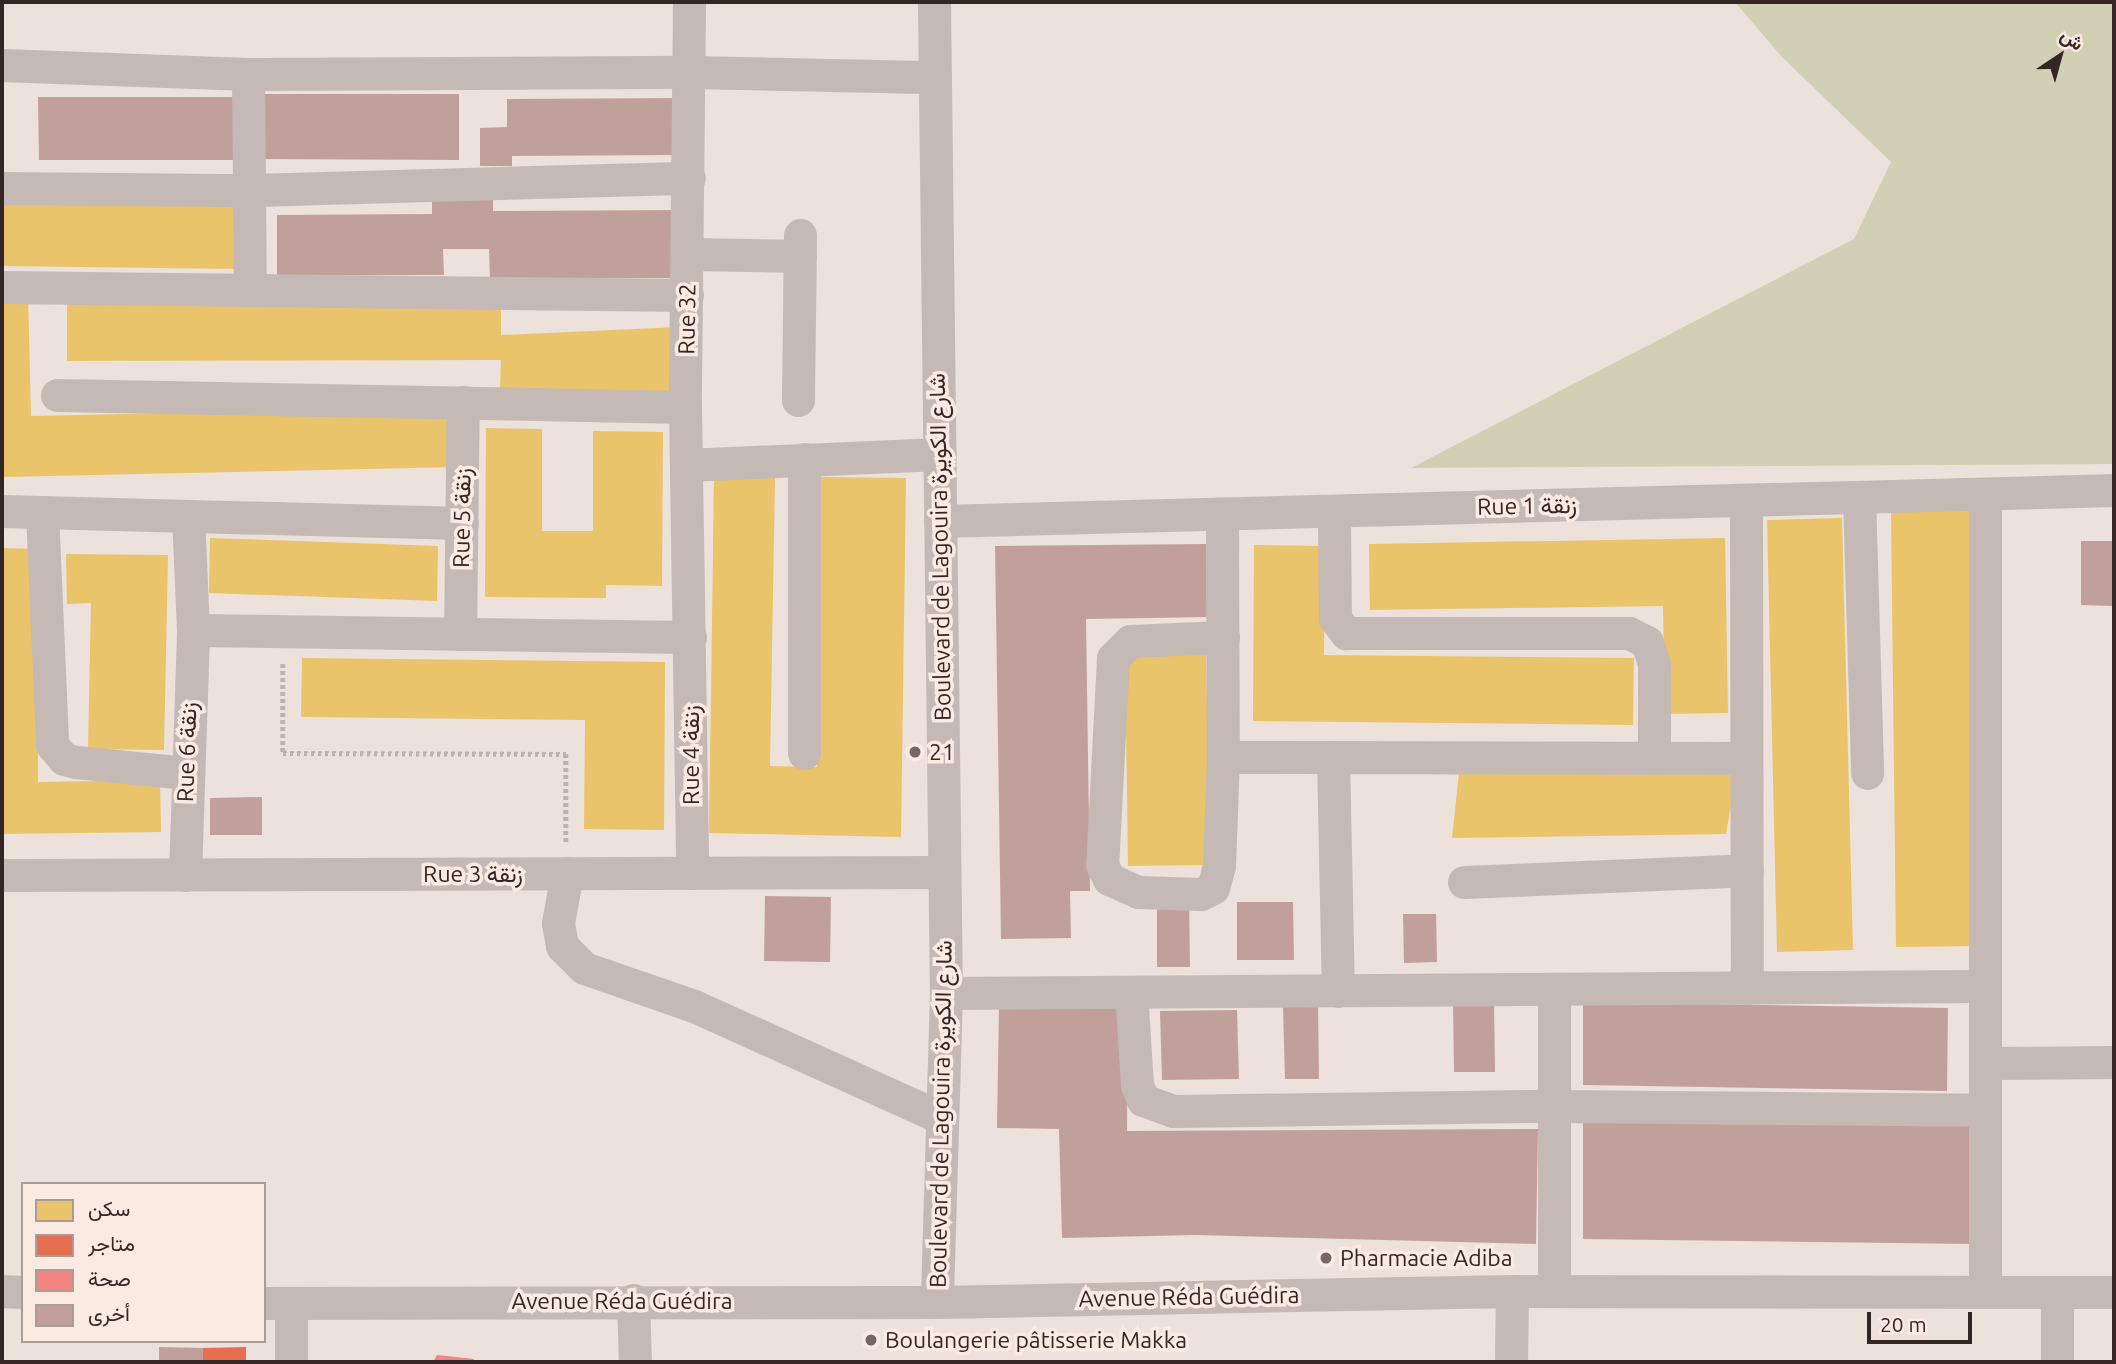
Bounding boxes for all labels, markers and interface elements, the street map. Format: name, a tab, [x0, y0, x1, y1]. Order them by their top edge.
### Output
north arrow	[2025, 21, 2095, 91]
text: ش	[2057, 23, 2088, 55]
street label: Rue 32	[673, 283, 701, 355]
street label: Boulevard de Lagouira شارع الكويرة	[923, 373, 957, 721]
street label: Rue 5 زنقة	[447, 468, 477, 568]
street label: Rue 1 زنقة	[1477, 491, 1577, 521]
street label: Rue 6 زنقة	[171, 702, 203, 802]
street label: Rue 4 زنقة	[677, 705, 705, 805]
place label: 21	[929, 738, 955, 766]
marker: 21	[907, 744, 923, 760]
street label: Rue 3 زنقة	[423, 860, 523, 888]
street label: Boulevard de Lagouira شارع الكويرة	[924, 940, 958, 1288]
legend	[21, 1182, 266, 1343]
text: سكن	[88, 1196, 130, 1220]
text: متاجر	[88, 1231, 135, 1255]
place label: Pharmacie Adiba	[1340, 1244, 1513, 1272]
marker: Pharmacie Adiba	[1318, 1250, 1334, 1266]
text: صحة	[88, 1266, 131, 1290]
street label: Avenue Réda Guédira	[1078, 1281, 1300, 1313]
street label: Avenue Réda Guédira	[512, 1287, 732, 1315]
scale bar	[1871, 1298, 1976, 1342]
text: أخرى	[88, 1301, 130, 1325]
text: 20 m	[1880, 1312, 1927, 1336]
place label: Boulangerie pâtisserie Makka	[885, 1326, 1187, 1354]
marker: Boulangerie pâtisserie Makka	[863, 1332, 879, 1348]

